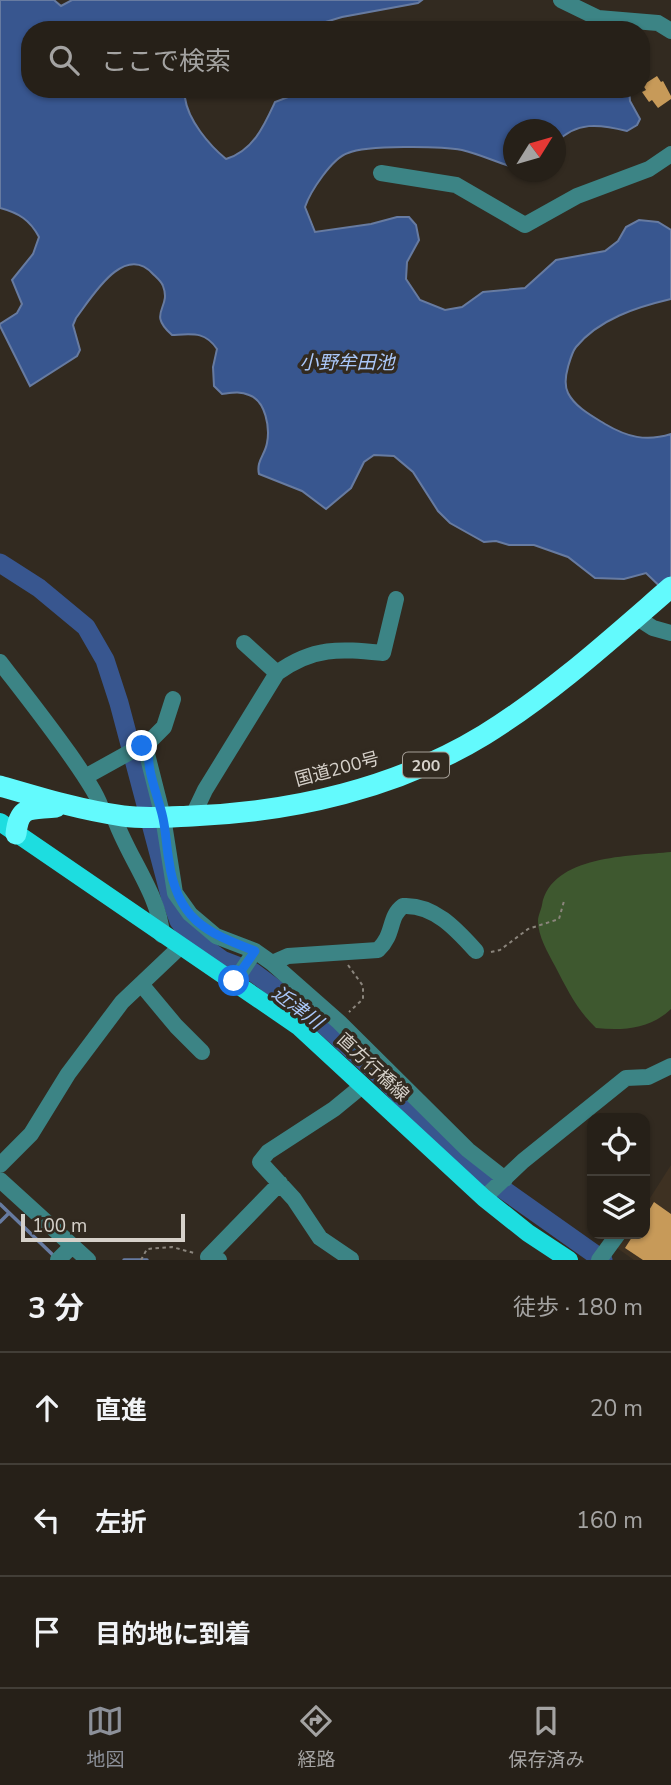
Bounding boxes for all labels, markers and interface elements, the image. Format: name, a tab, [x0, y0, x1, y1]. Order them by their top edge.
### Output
search box	[21, 21, 650, 98]
icon: search	[45, 41, 83, 79]
text: ここで検索	[101, 44, 231, 79]
north arrow	[503, 119, 566, 182]
water label: 小野牟田池	[299, 350, 396, 376]
route end	[126, 730, 157, 761]
street label: 国道200号	[292, 746, 382, 792]
road number: 200	[403, 752, 449, 778]
route start	[218, 965, 249, 996]
water label: 近津川	[267, 980, 330, 1037]
street label: 直方行橋線	[332, 1028, 414, 1106]
map controls	[587, 1113, 650, 1239]
button: locate	[587, 1113, 650, 1176]
button: layers	[587, 1176, 650, 1239]
scale bar	[21, 1211, 186, 1243]
text: 100 m	[32, 1213, 87, 1239]
text: 3 分	[28, 1288, 84, 1329]
text: 徒歩 · 180 m	[513, 1292, 643, 1323]
icon: ahead	[28, 1389, 66, 1427]
text: 直進	[95, 1393, 147, 1428]
text: 20 m	[590, 1393, 643, 1424]
icon: left	[28, 1501, 66, 1539]
text: 左折	[95, 1505, 147, 1540]
text: 160 m	[576, 1505, 643, 1536]
icon: arrive	[28, 1613, 66, 1651]
text: 目的地に到着	[95, 1617, 251, 1652]
tab: 地図	[86, 1702, 125, 1773]
tab: 経路	[297, 1702, 336, 1773]
tab: 保存済み	[508, 1702, 585, 1773]

